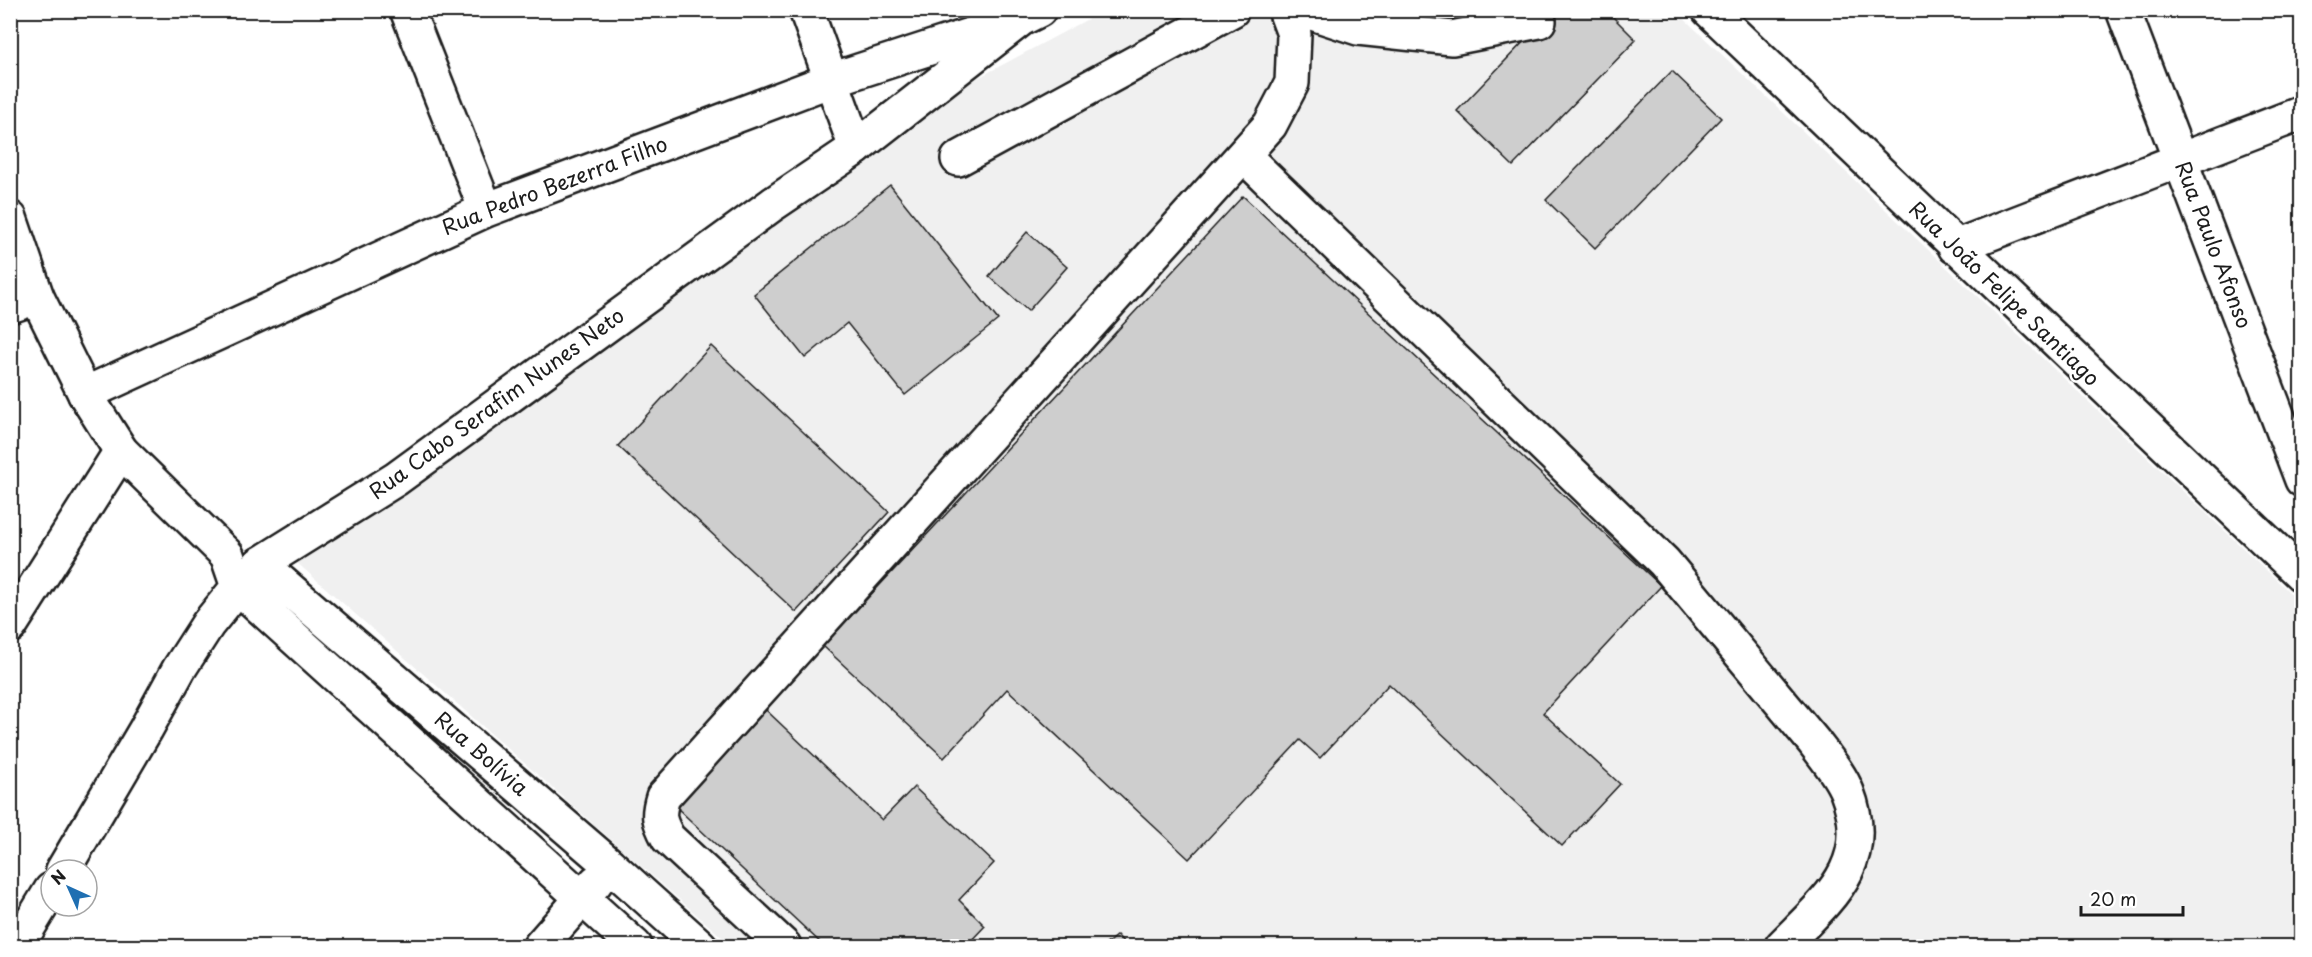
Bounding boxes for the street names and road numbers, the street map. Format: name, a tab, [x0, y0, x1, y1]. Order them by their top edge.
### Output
street label: Rua Pedro Bezerra Filho	[437, 126, 672, 242]
street label: Rua Paulo Afonso	[2168, 156, 2262, 333]
street label: Rua João Felipe Santiago	[1903, 193, 2108, 392]
street label: Rua Cabo Serafim Nunes Neto	[362, 299, 630, 506]
street label: Rua Bolívia	[428, 703, 537, 803]

